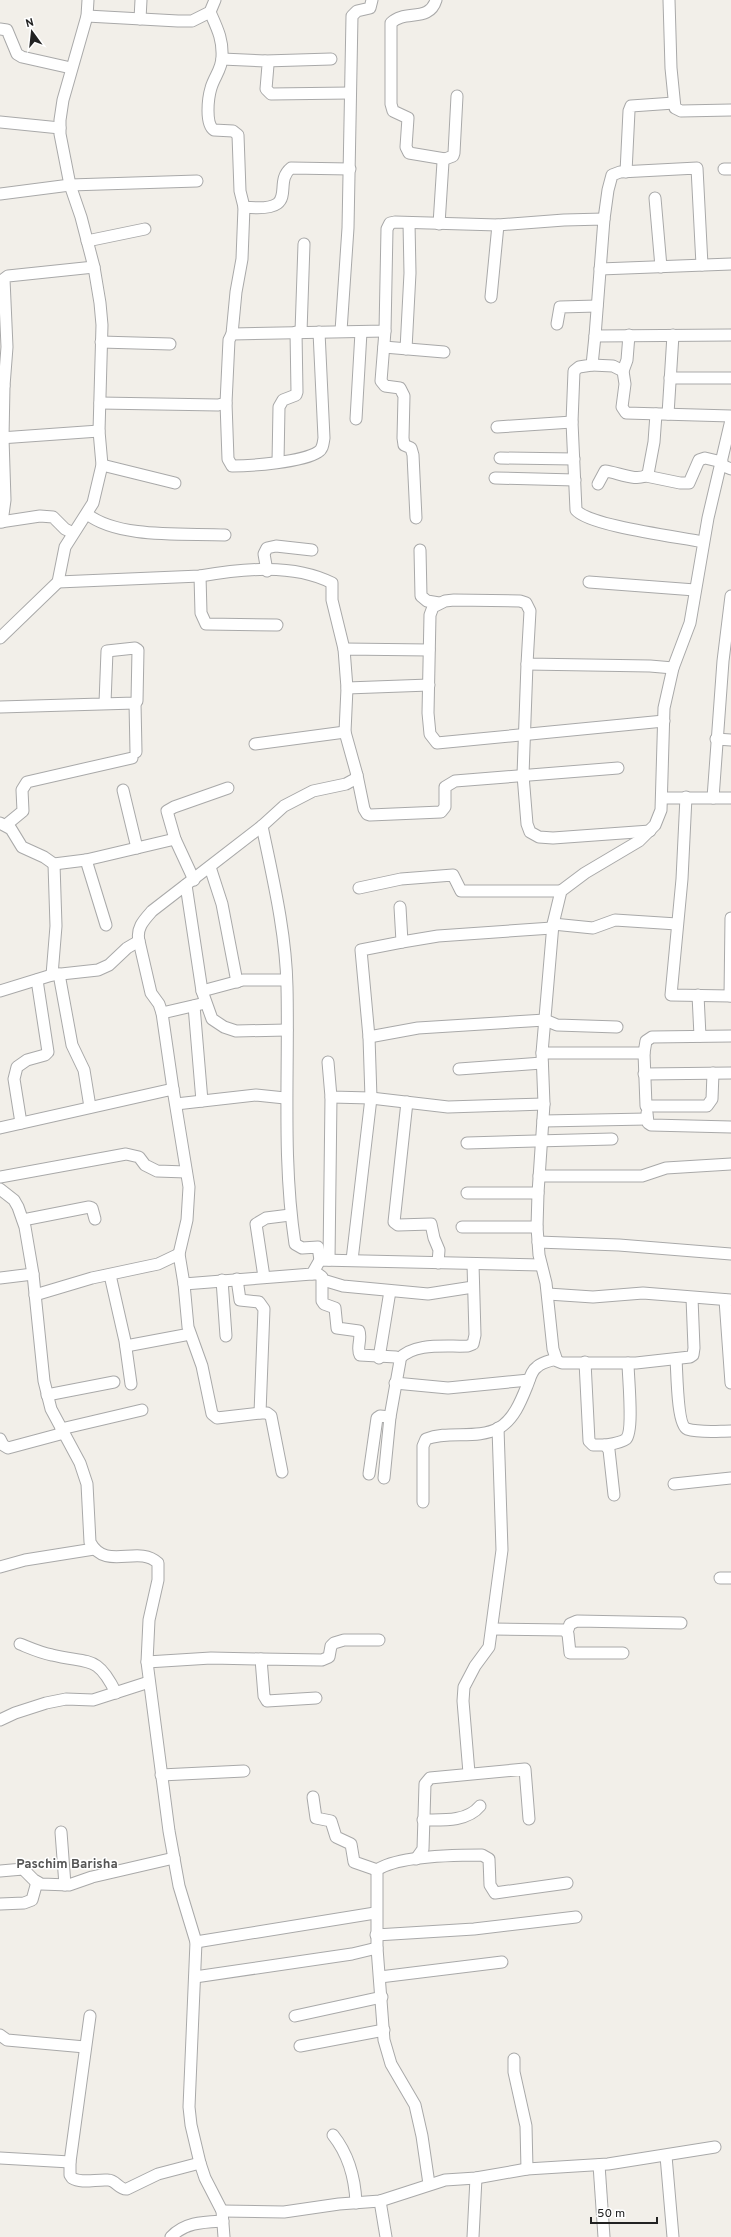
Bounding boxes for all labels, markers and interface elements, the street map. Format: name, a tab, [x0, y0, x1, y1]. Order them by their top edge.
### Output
north arrow	[12, 12, 52, 52]
text: N	[24, 16, 35, 31]
district label: Paschim Barisha	[16, 1857, 118, 1873]
scale bar	[591, 2199, 657, 2225]
text: 50 m	[597, 2206, 625, 2222]

